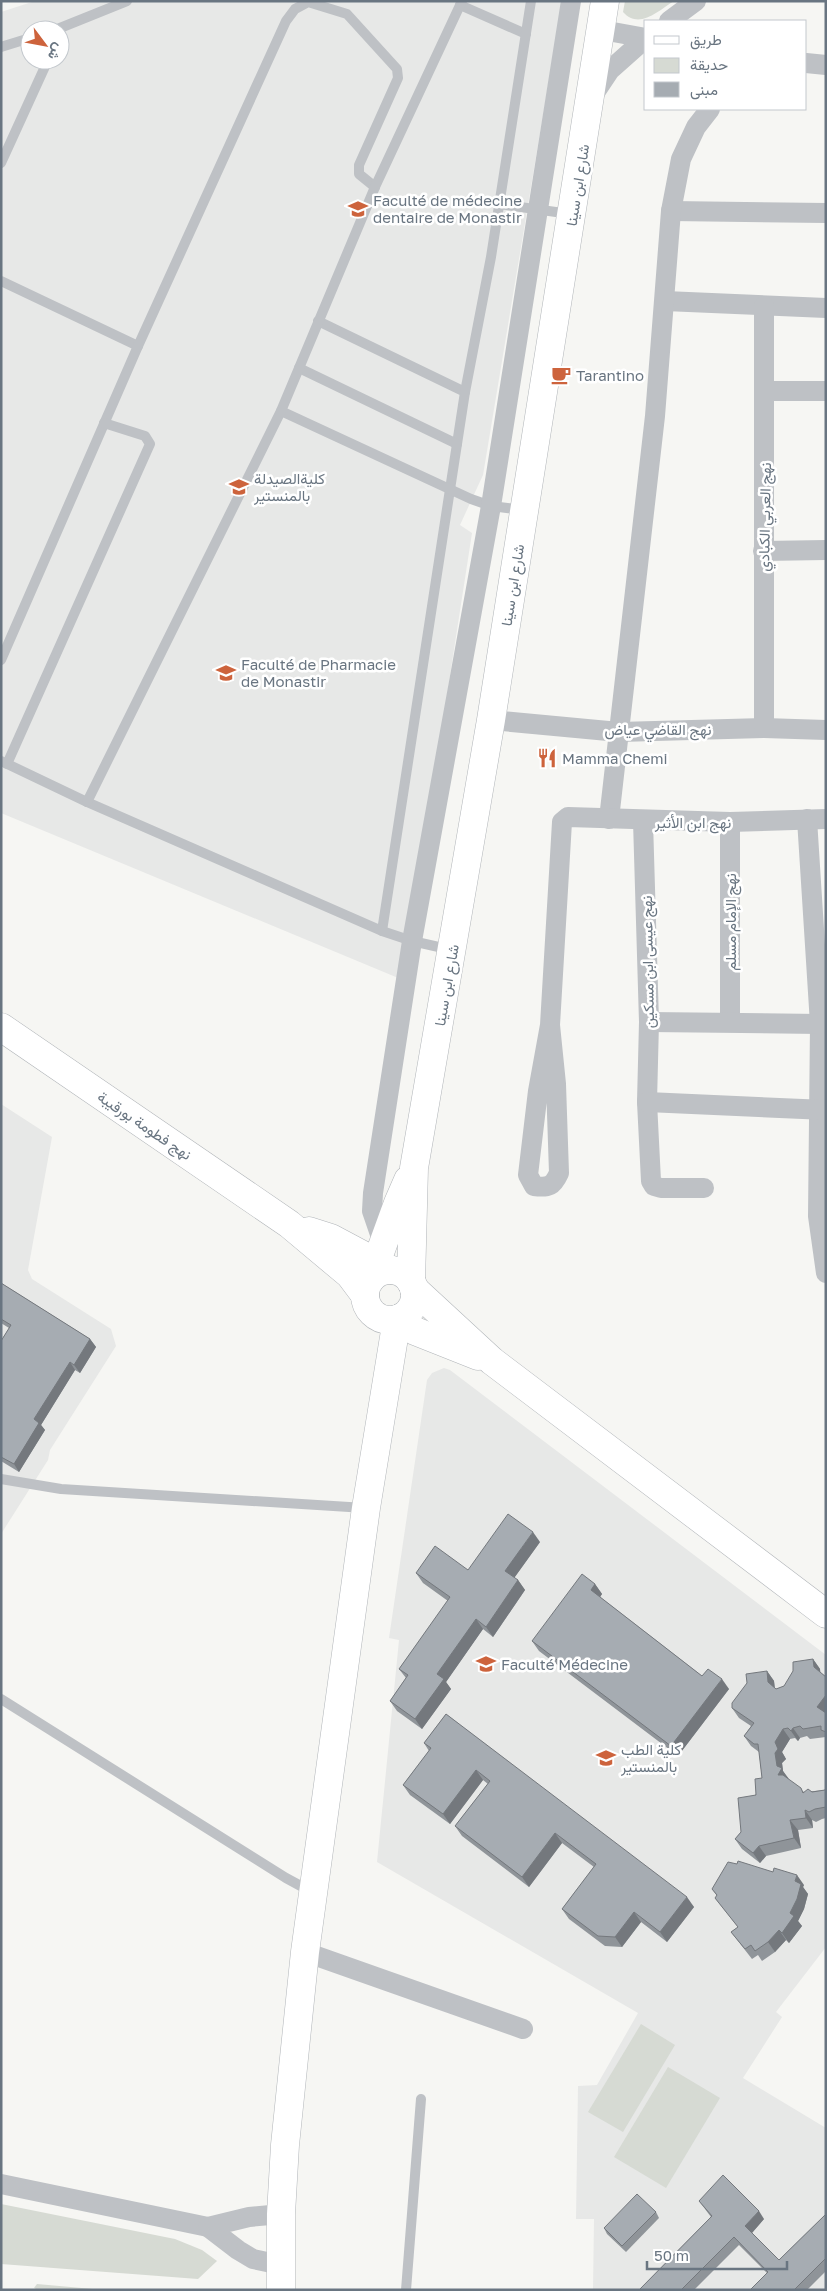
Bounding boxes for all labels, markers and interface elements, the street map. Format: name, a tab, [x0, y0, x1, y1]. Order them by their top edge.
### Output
north arrow	[20, 20, 70, 70]
legend	[644, 20, 807, 110]
text: طريق	[690, 30, 722, 50]
text: ش	[44, 40, 68, 64]
text: حديقة	[690, 55, 728, 74]
text: مبنى	[690, 80, 718, 100]
street label: شارع ابن سينا	[562, 143, 595, 228]
place label: Faculté de médecine dentaire de Monastir	[373, 191, 522, 226]
school or university icon: Faculté de médecine dentaire de Monastir	[347, 198, 369, 220]
cafe icon: Tarantino	[550, 364, 572, 386]
place label: Tarantino	[576, 366, 644, 384]
street label: نهج العربي الكبادي	[754, 462, 779, 572]
place label: كليةالصيدلة بالمنستير	[253, 469, 325, 505]
school or university icon: كليةالصيدلة بالمنستير	[228, 476, 250, 498]
street label: شارع ابن سينا	[497, 543, 530, 628]
place label: Faculté de Pharmacie de Monastir	[241, 655, 396, 690]
school or university icon: Faculté de Pharmacie de Monastir	[215, 662, 237, 684]
street label: نهج القاضي عياض	[605, 720, 711, 743]
restaurant icon: Mamma Chemi	[536, 747, 558, 769]
place label: Mamma Chemi	[562, 749, 668, 767]
street label: نهج ابن الأثير	[654, 813, 731, 834]
street label: نهج الإمام مسلم	[721, 873, 742, 971]
street label: نهج عيسى ابن مسكين	[637, 895, 660, 1029]
street label: شارع ابن سينا	[430, 943, 465, 1028]
street label: نهج فطومة بورقيبة	[93, 1087, 195, 1166]
school or university icon: Faculté Médecine	[475, 1653, 497, 1675]
place label: Faculté Médecine	[501, 1655, 628, 1673]
place label: كلية الطب بالمنستير	[620, 1740, 682, 1776]
school or university icon: كلية الطب بالمنستير	[595, 1747, 617, 1769]
scale bar	[647, 2238, 787, 2270]
text: 50 m	[654, 2246, 689, 2264]

